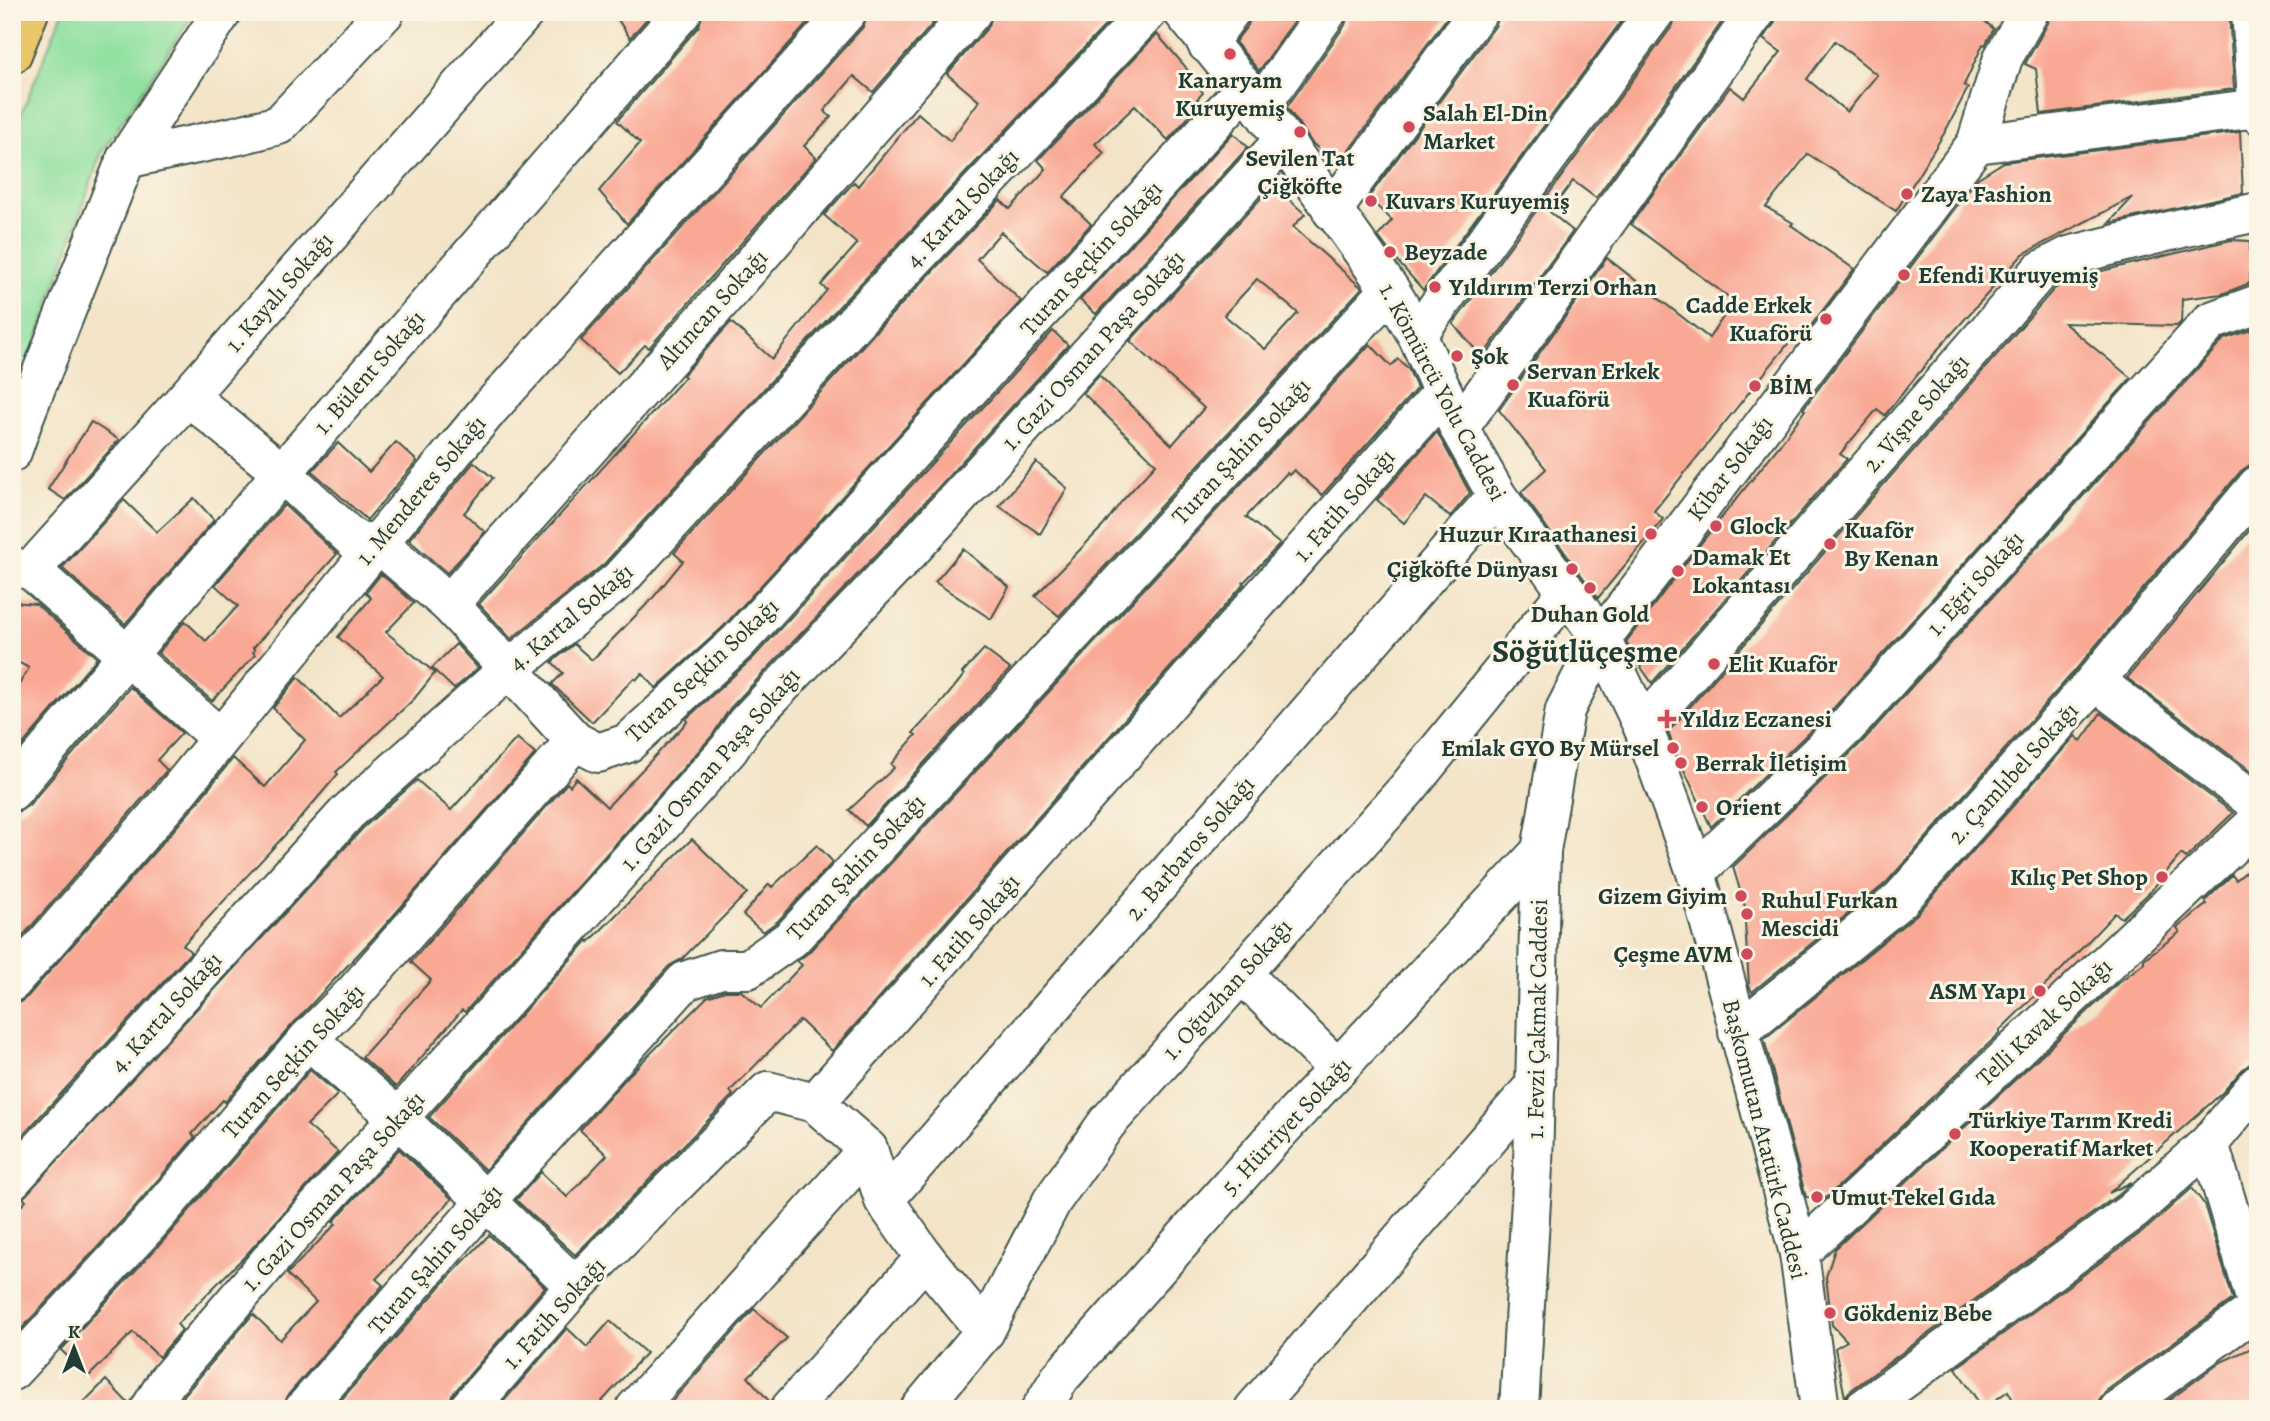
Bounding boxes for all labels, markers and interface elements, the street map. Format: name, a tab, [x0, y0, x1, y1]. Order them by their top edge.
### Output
marker: Kanaryam Kuruyemiş	[1222, 46, 1238, 62]
place label: Kanaryam Kuruyemiş	[1175, 64, 1285, 124]
place label: Salah El-Din Market	[1423, 97, 1548, 157]
marker: Salah El-Din Market	[1401, 119, 1417, 135]
marker: Sevilen Tat Çiğköfte	[1292, 124, 1308, 140]
street label: 4. Kartal Sokağı	[898, 141, 1026, 275]
place label: Sevilen Tat Çiğköfte	[1245, 142, 1355, 202]
street label: Turan Seçkin Sokağı	[1013, 173, 1169, 343]
place label: Zaya Fashion	[1921, 178, 2052, 210]
place label: Kuvars Kuruyemiş	[1385, 185, 1570, 217]
marker: Zaya Fashion	[1899, 186, 1915, 202]
marker: Kuvars Kuruyemiş	[1363, 193, 1379, 209]
street label: 1. Kayalı Sokağı	[218, 225, 340, 359]
place label: Beyzade	[1404, 236, 1488, 268]
street label: Altıncan Sokağı	[649, 242, 775, 377]
street label: 1. Gazi Osman Paşa Sokağı	[994, 243, 1192, 457]
marker: Beyzade	[1382, 244, 1398, 260]
place label: Efendi Kuruyemiş	[1918, 259, 2099, 291]
marker: Efendi Kuruyemiş	[1896, 267, 1912, 283]
place label: Yıldırım Terzi Orhan	[1448, 271, 1658, 303]
street label: 1. Kömürcü Yolu Caddesi	[1372, 277, 1514, 507]
marker: Yıldırım Terzi Orhan	[1427, 279, 1443, 295]
place label: Cadde Erkek Kuaförü	[1686, 289, 1813, 349]
street label: 1. Bülent Sokağı	[306, 303, 432, 441]
marker: Cadde Erkek Kuaförü	[1818, 311, 1834, 327]
place label: Şok	[1471, 340, 1509, 372]
street label: 2. Vişne Sokağı	[1856, 347, 1976, 479]
marker: Şok	[1449, 348, 1465, 364]
place label: Servan Erkek Kuaförü	[1527, 355, 1660, 415]
place label: BİM	[1769, 370, 1813, 402]
street label: Turan Şahin Sokağı	[1165, 371, 1317, 531]
marker: Servan Erkek Kuaförü	[1505, 377, 1521, 393]
marker: BİM	[1747, 378, 1763, 394]
street label: 1. Menderes Sokağı	[349, 408, 493, 572]
street label: Kibar Sokağı	[1680, 409, 1780, 527]
street label: 1. Fatih Sokağı	[1286, 442, 1402, 568]
place label: Glock	[1730, 510, 1787, 542]
place label: Kuaför By Kenan	[1844, 514, 1939, 574]
place label: Huzur Kıraathanesi	[1438, 518, 1637, 550]
marker: Glock	[1708, 518, 1724, 534]
street label: 1. Eğri Sokağı	[1919, 523, 2031, 643]
marker: Huzur Kıraathanesi	[1643, 526, 1659, 542]
marker: Kuaför By Kenan	[1822, 536, 1838, 552]
place label: Damak Et Lokantası	[1692, 541, 1791, 601]
place label: Çiğköfte Dünyası	[1387, 553, 1558, 585]
street label: 4. Kartal Sokağı	[502, 556, 640, 678]
marker: Çiğköfte Dünyası	[1564, 561, 1580, 577]
marker: Damak Et Lokantası	[1670, 563, 1686, 579]
marker: Duhan Gold	[1582, 580, 1598, 596]
street label: Turan Seçkin Sokağı	[618, 591, 786, 749]
place label: Duhan Gold	[1531, 598, 1650, 630]
district label: Söğütlüçeşme	[1492, 629, 1678, 673]
place label: Elit Kuaför	[1728, 648, 1838, 680]
marker: Elit Kuaför	[1706, 656, 1722, 672]
street label: 1. Gazi Osman Paşa Sokağı	[613, 660, 807, 878]
street label: 2. Çamlıbel Sokağı	[1941, 695, 2085, 851]
place label: Yıldız Eczanesi	[1680, 703, 1832, 735]
marker: Yıldız Eczanesi	[1659, 711, 1675, 727]
place label: Emlak GYO By Mürsel	[1441, 732, 1660, 764]
marker: Emlak GYO By Mürsel	[1665, 740, 1681, 756]
place label: Berrak İletişim	[1695, 747, 1847, 779]
marker: Berrak İletişim	[1673, 755, 1689, 771]
street label: 2. Barbaros Sokağı	[1118, 769, 1262, 927]
street label: Turan Şahin Sokağı	[780, 787, 932, 947]
place label: Orient	[1716, 791, 1782, 823]
marker: Orient	[1694, 799, 1710, 815]
place label: Kılıç Pet Shop	[2010, 861, 2148, 893]
street label: 1. Fatih Sokağı	[911, 867, 1027, 993]
marker: Kılıç Pet Shop	[2154, 869, 2170, 885]
place label: Gizem Giyim	[1598, 880, 1727, 912]
place label: Ruhul Furkan Mescidi	[1761, 884, 1899, 944]
marker: Gizem Giyim	[1733, 888, 1749, 904]
street label: 1. Fevzi Çakmak Caddesi	[1519, 899, 1555, 1139]
marker: Ruhul Furkan Mescidi	[1739, 906, 1755, 922]
street label: 1. Oğuzhan Sokağı	[1155, 911, 1299, 1067]
place label: Çeşme AVM	[1614, 938, 1733, 970]
street label: 4. Kartal Sokağı	[103, 944, 229, 1080]
marker: Çeşme AVM	[1739, 946, 1755, 962]
street label: Telli Kavak Sokağı	[1969, 951, 2119, 1093]
place label: ASM Yapı	[1929, 975, 2026, 1007]
street label: Turan Seçkin Sokağı	[215, 976, 371, 1146]
marker: ASM Yapı	[2032, 983, 2048, 999]
street label: Başkomutan Atatürk Caddesi	[1715, 996, 1815, 1282]
street label: 5. Hürriyet Sokağı	[1214, 1050, 1358, 1202]
street label: 1. Gazi Osman Paşa Sokağı	[234, 1084, 432, 1298]
place label: Türkiye Tarım Kredi Kooperatif Market	[1969, 1104, 2172, 1164]
marker: Türkiye Tarım Kredi Kooperatif Market	[1947, 1126, 1963, 1142]
street label: Turan Şahin Sokağı	[361, 1177, 509, 1341]
place label: Umut Tekel Gıda	[1831, 1181, 1996, 1213]
marker: Umut Tekel Gıda	[1809, 1189, 1825, 1205]
street label: 1. Fatih Sokağı	[495, 1250, 613, 1376]
place label: Gökdeniz Bebe	[1844, 1297, 1992, 1329]
marker: Gökdeniz Bebe	[1822, 1305, 1838, 1321]
north arrow	[38, 1312, 108, 1382]
text: K	[68, 1319, 81, 1345]

